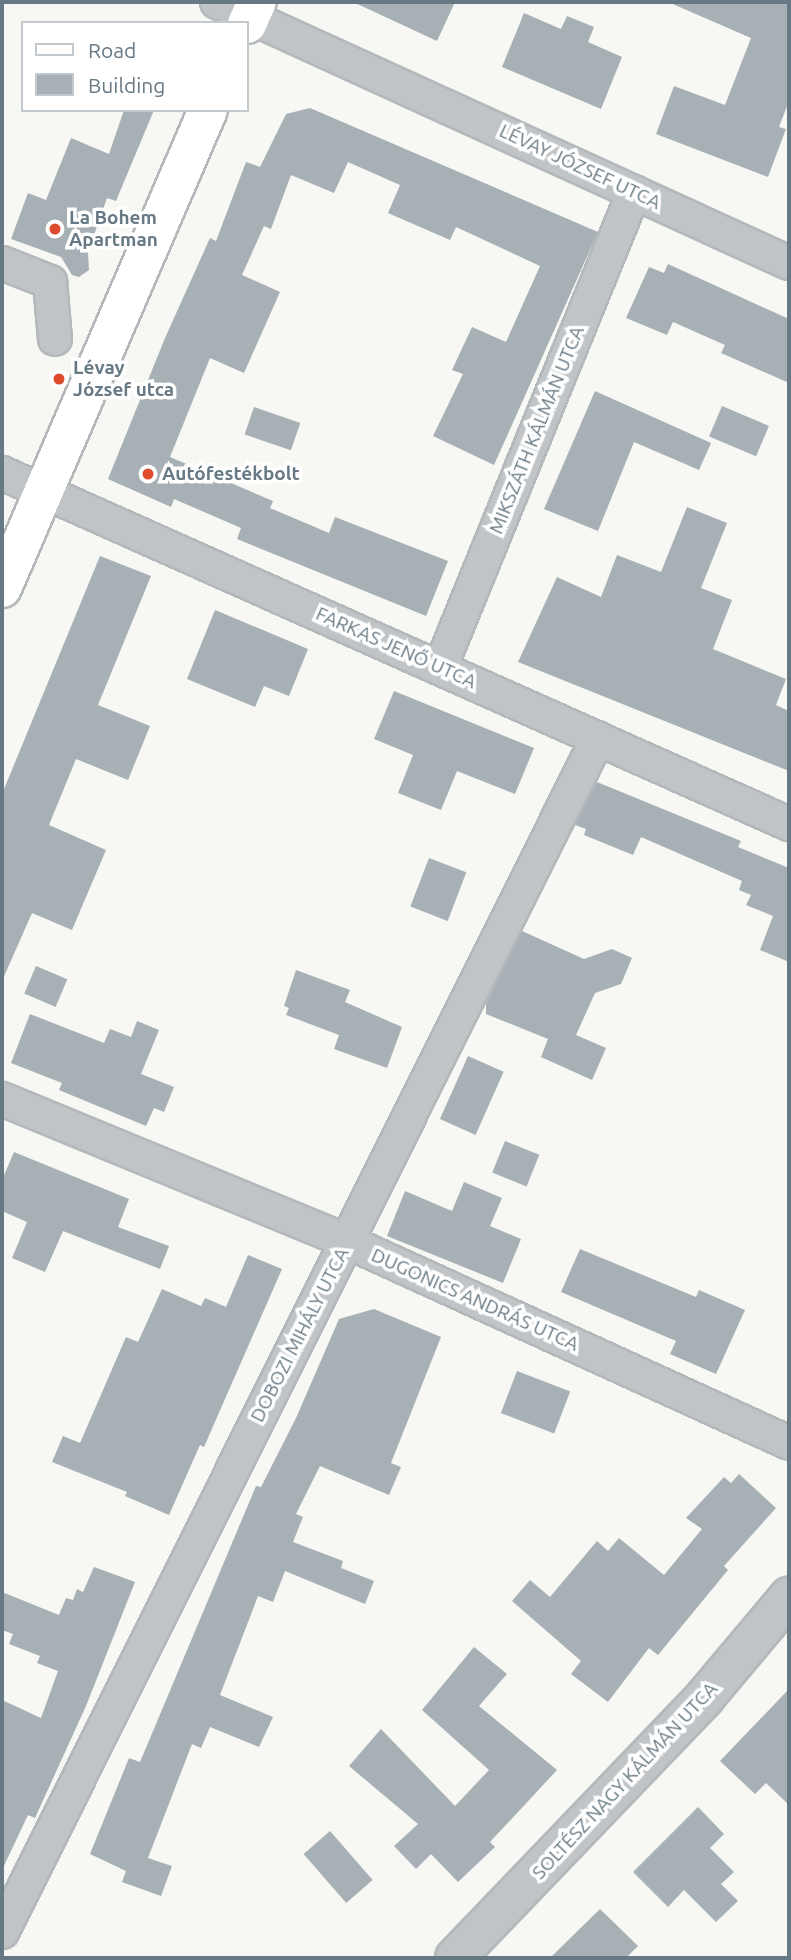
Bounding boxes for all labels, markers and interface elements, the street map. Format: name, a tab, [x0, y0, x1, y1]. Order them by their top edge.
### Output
legend	[21, 21, 248, 112]
text: Road	[88, 38, 136, 62]
text: Building	[88, 73, 165, 97]
street label: LÉVAY JÓZSEF UTCA	[496, 120, 664, 214]
place label: La Bohem Apartman	[69, 207, 158, 251]
marker: La Bohem Apartman	[47, 221, 63, 237]
street label: MIKSZÁTH KÁLMÁN UTCA	[485, 323, 589, 537]
place label: Lévay József utca	[73, 357, 174, 401]
marker: Lévay József utca	[51, 371, 67, 387]
place label: Autófestékbolt	[162, 463, 300, 485]
marker: Autófestékbolt	[140, 466, 156, 482]
street label: FARKAS JENŐ UTCA	[312, 602, 480, 694]
street label: DOBOZI MIHÁLY UTCA	[246, 1244, 354, 1426]
street label: DUGONICS ANDRÁS UTCA	[368, 1244, 582, 1356]
street label: SOLTÉSZ NAGY KÁLMÁN UTCA	[528, 1678, 722, 1884]

